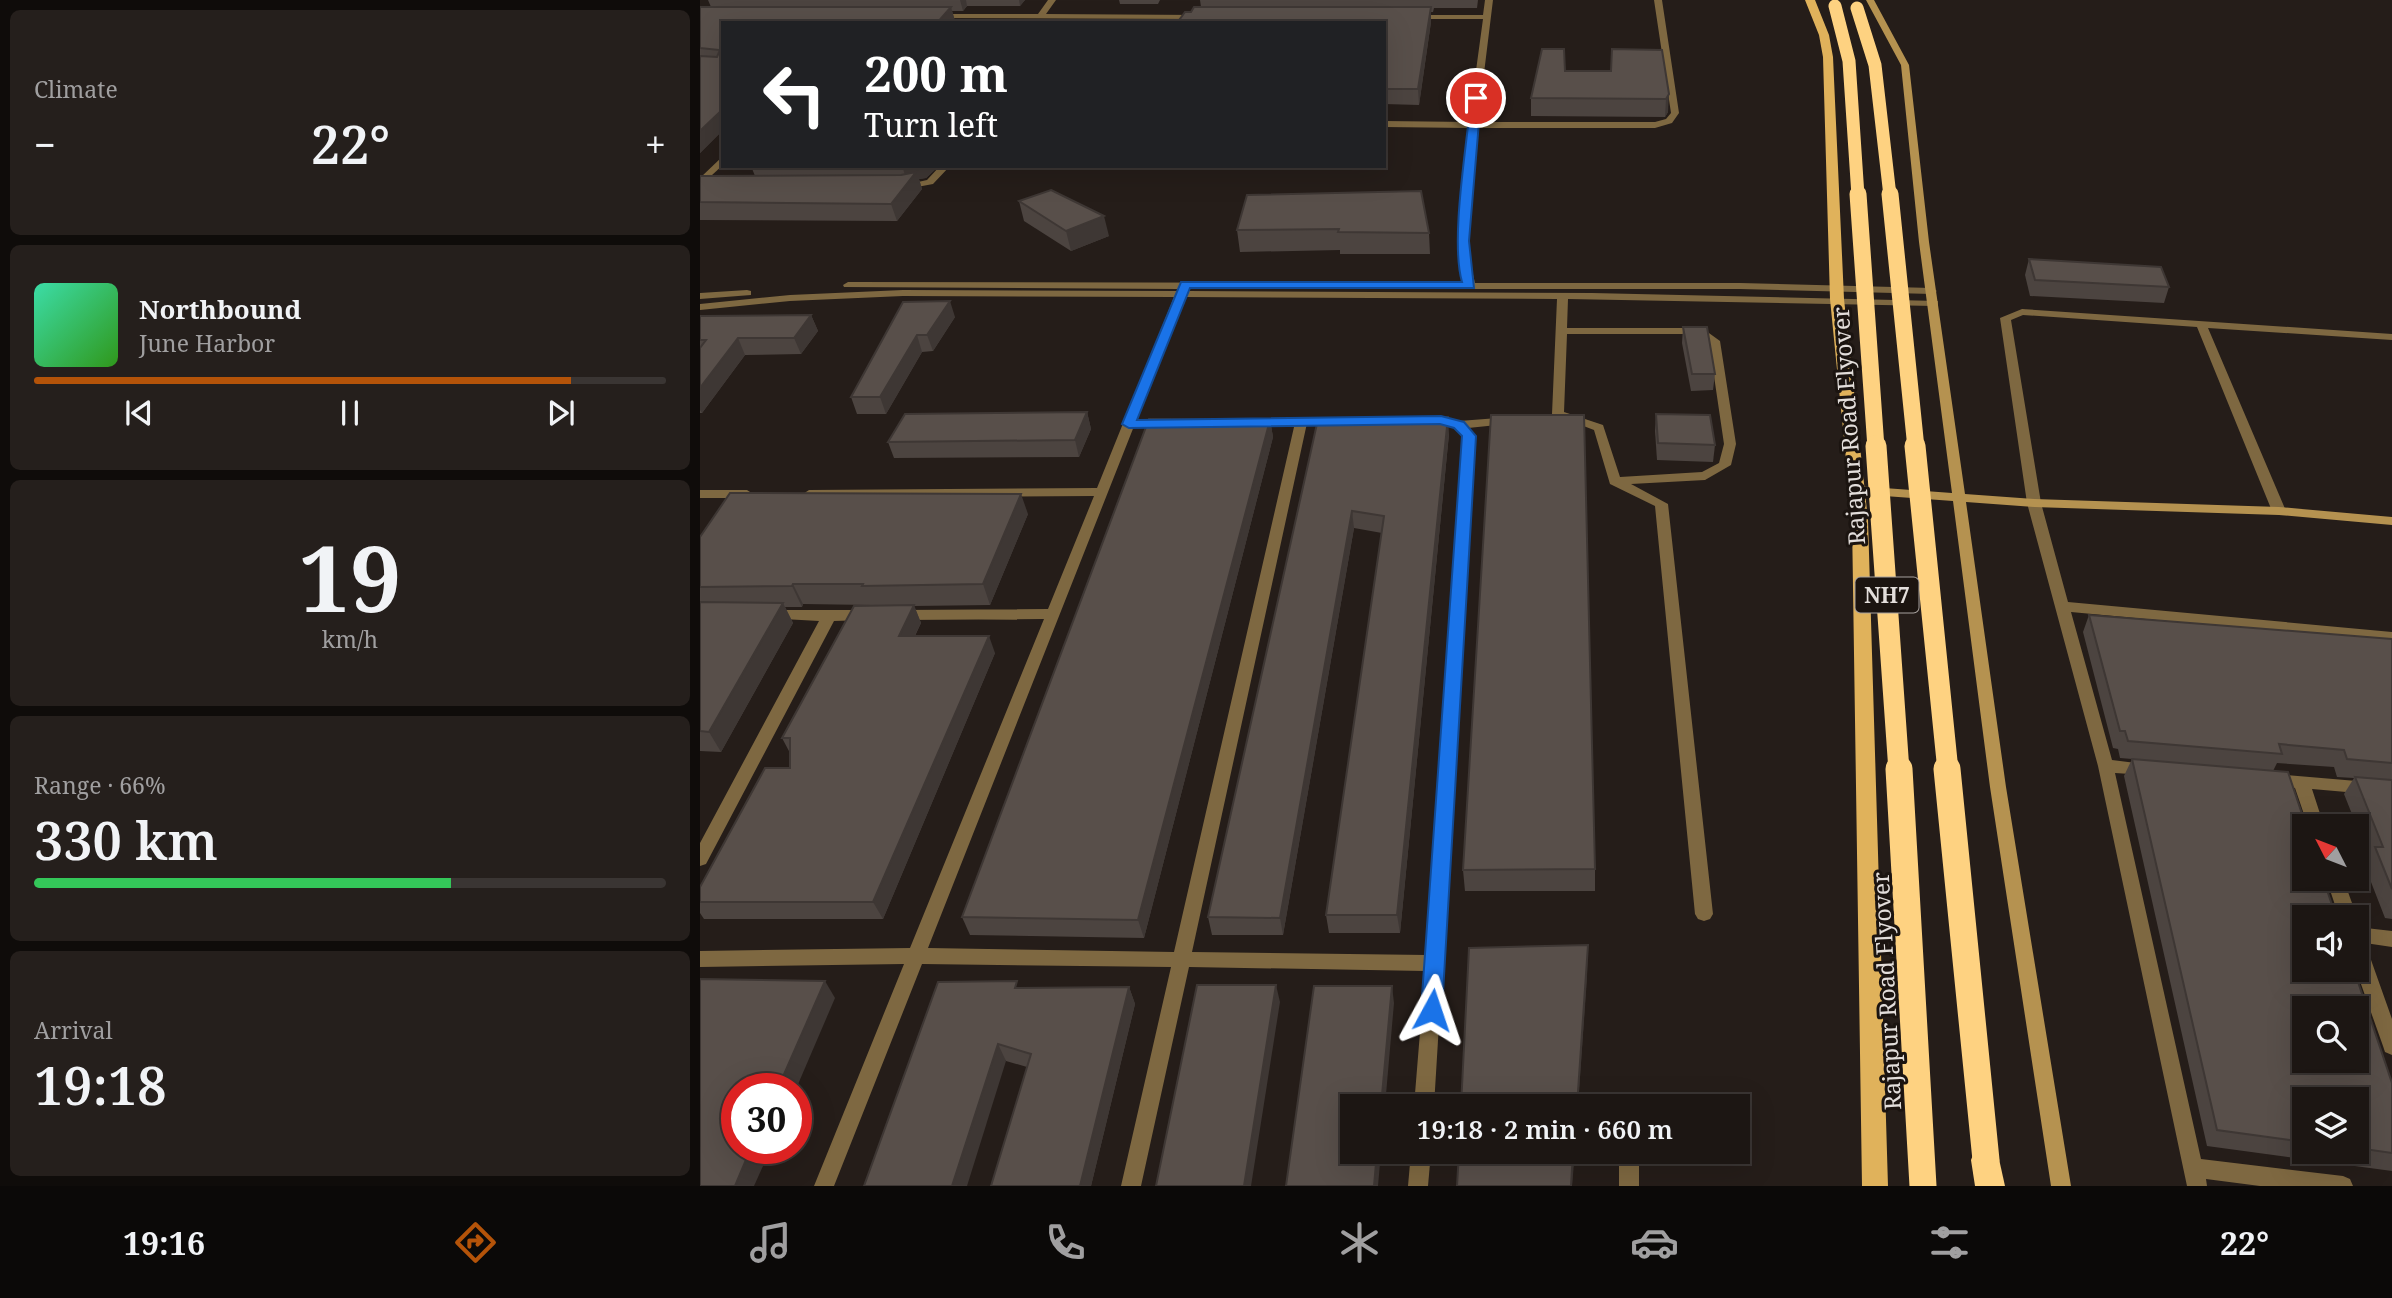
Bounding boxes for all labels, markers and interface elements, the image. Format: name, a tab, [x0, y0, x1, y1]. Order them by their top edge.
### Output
text: 200 m	[864, 40, 1008, 106]
icon: left	[749, 49, 840, 140]
pin	[1446, 68, 1506, 128]
text: Climate	[34, 73, 118, 105]
icon: arrive	[1457, 79, 1495, 117]
text: Turn left	[864, 103, 998, 146]
text: 22°	[311, 108, 390, 179]
text: −	[34, 118, 56, 170]
text: +	[645, 118, 666, 170]
text: Northbound	[139, 291, 301, 327]
street label: Rajapur Road Flyover	[1824, 306, 1872, 546]
text: June Harbor	[139, 327, 275, 359]
icon: previous	[120, 394, 158, 432]
icon: pause	[331, 394, 369, 432]
icon: next	[542, 394, 580, 432]
text: 19	[299, 515, 401, 639]
road number: NH7	[1856, 578, 1918, 612]
text: km/h	[322, 623, 378, 655]
text: Range · 66%	[34, 769, 166, 801]
text: 330 km	[34, 804, 218, 875]
north arrow	[2292, 814, 2370, 891]
map controls	[2292, 814, 2369, 1164]
street label: Rajapur Road Flyover	[1864, 871, 1908, 1111]
button: sound	[2292, 905, 2369, 982]
position arrow	[1395, 973, 1469, 1047]
button: search	[2292, 996, 2369, 1073]
text: Arrival	[34, 1014, 113, 1046]
text: 19:18	[34, 1049, 167, 1120]
speed limit sign: 30	[721, 1073, 812, 1164]
button: layers	[2292, 1087, 2369, 1164]
text: 19:18 · 2 min · 660 m	[1417, 1111, 1673, 1147]
icon: directions	[451, 1218, 500, 1267]
icon: music	[746, 1218, 795, 1267]
icon: phone	[1041, 1218, 1090, 1267]
icon: climate	[1335, 1218, 1384, 1267]
icon: car	[1630, 1218, 1679, 1267]
icon: filters	[1925, 1218, 1974, 1267]
text: 19:16	[123, 1221, 205, 1264]
text: 22°	[2220, 1221, 2269, 1264]

